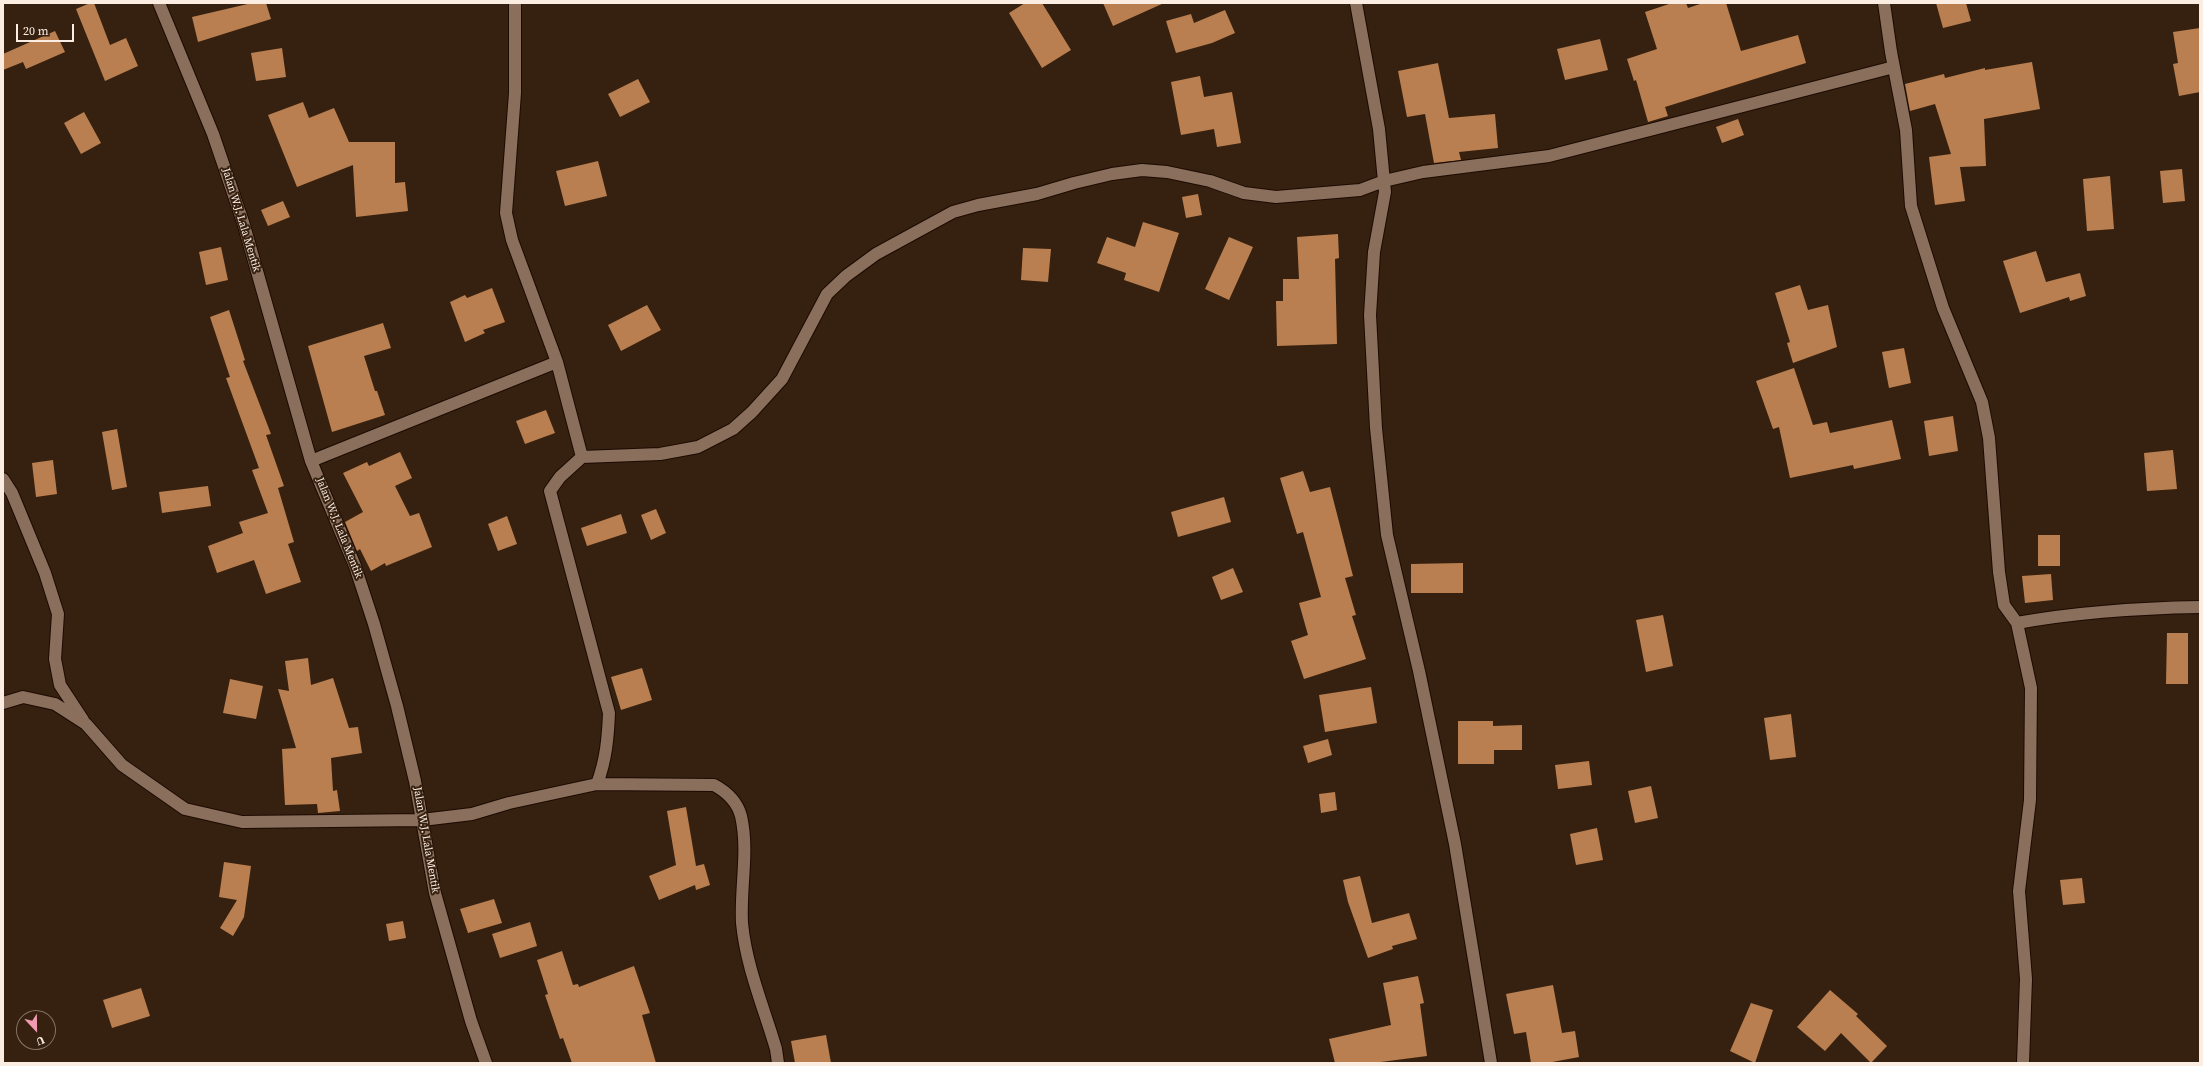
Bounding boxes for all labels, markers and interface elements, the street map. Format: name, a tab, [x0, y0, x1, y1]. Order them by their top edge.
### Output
scale bar	[18, 16, 76, 42]
text: 20 m	[23, 23, 49, 39]
street label: Jalan W.J. Lala Mentik	[219, 167, 263, 273]
street label: Jalan W.J. Lala Mentik	[313, 476, 365, 580]
street label: Jalan W.J. Lala Mentik	[410, 786, 442, 894]
north arrow	[16, 1010, 56, 1050]
text: U	[34, 1032, 47, 1049]

